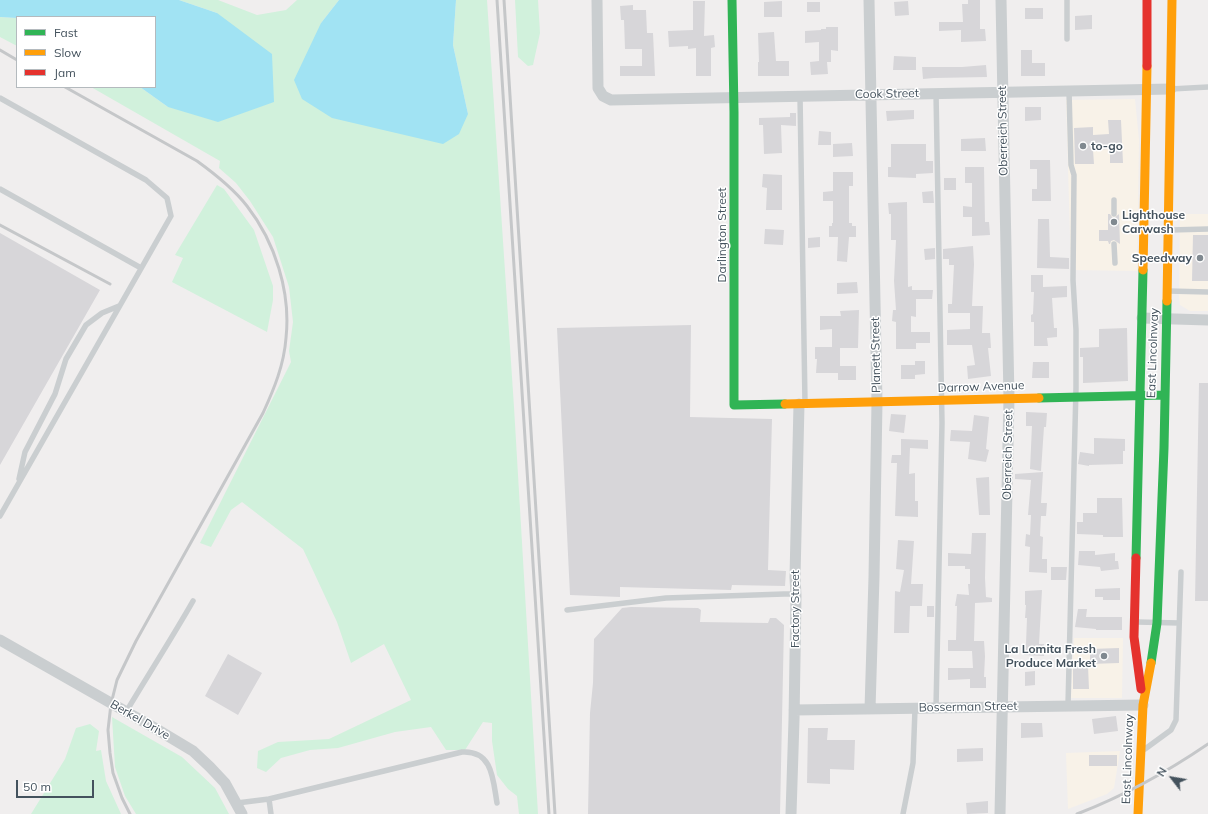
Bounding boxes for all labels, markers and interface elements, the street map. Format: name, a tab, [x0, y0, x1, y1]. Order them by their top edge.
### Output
legend	[16, 16, 156, 88]
text: Fast	[54, 25, 78, 40]
text: Slow	[54, 45, 82, 60]
text: Jam	[54, 65, 76, 80]
street label: Cook Street	[855, 86, 919, 102]
street label: Oberreich Street	[995, 86, 1011, 176]
place label: to-go	[1091, 139, 1123, 153]
marker: to-go	[1078, 141, 1088, 151]
street label: Darlington Street	[715, 188, 729, 282]
place label: Lighthouse Carwash	[1122, 208, 1185, 236]
marker: Lighthouse Carwash	[1109, 217, 1119, 227]
place label: Speedway	[1132, 251, 1192, 265]
marker: Speedway	[1195, 253, 1205, 263]
street label: East Lincolnway	[1144, 308, 1162, 398]
street label: Planett Street	[868, 317, 884, 393]
street label: Darrow Avenue	[937, 378, 1025, 396]
street label: Oberreich Street	[1000, 410, 1016, 500]
street label: Factory Street	[788, 570, 802, 648]
place label: La Lomita Fresh Produce Market	[1004, 642, 1096, 670]
marker: La Lomita Fresh Produce Market	[1099, 651, 1109, 661]
street label: Berkel Drive	[108, 697, 172, 743]
street label: Bosserman Street	[918, 699, 1018, 715]
street label: East Lincolnway	[1119, 714, 1137, 804]
north arrow	[1152, 758, 1192, 798]
text: N	[1154, 765, 1170, 779]
scale bar	[18, 772, 96, 798]
text: 50 m	[23, 779, 51, 794]

